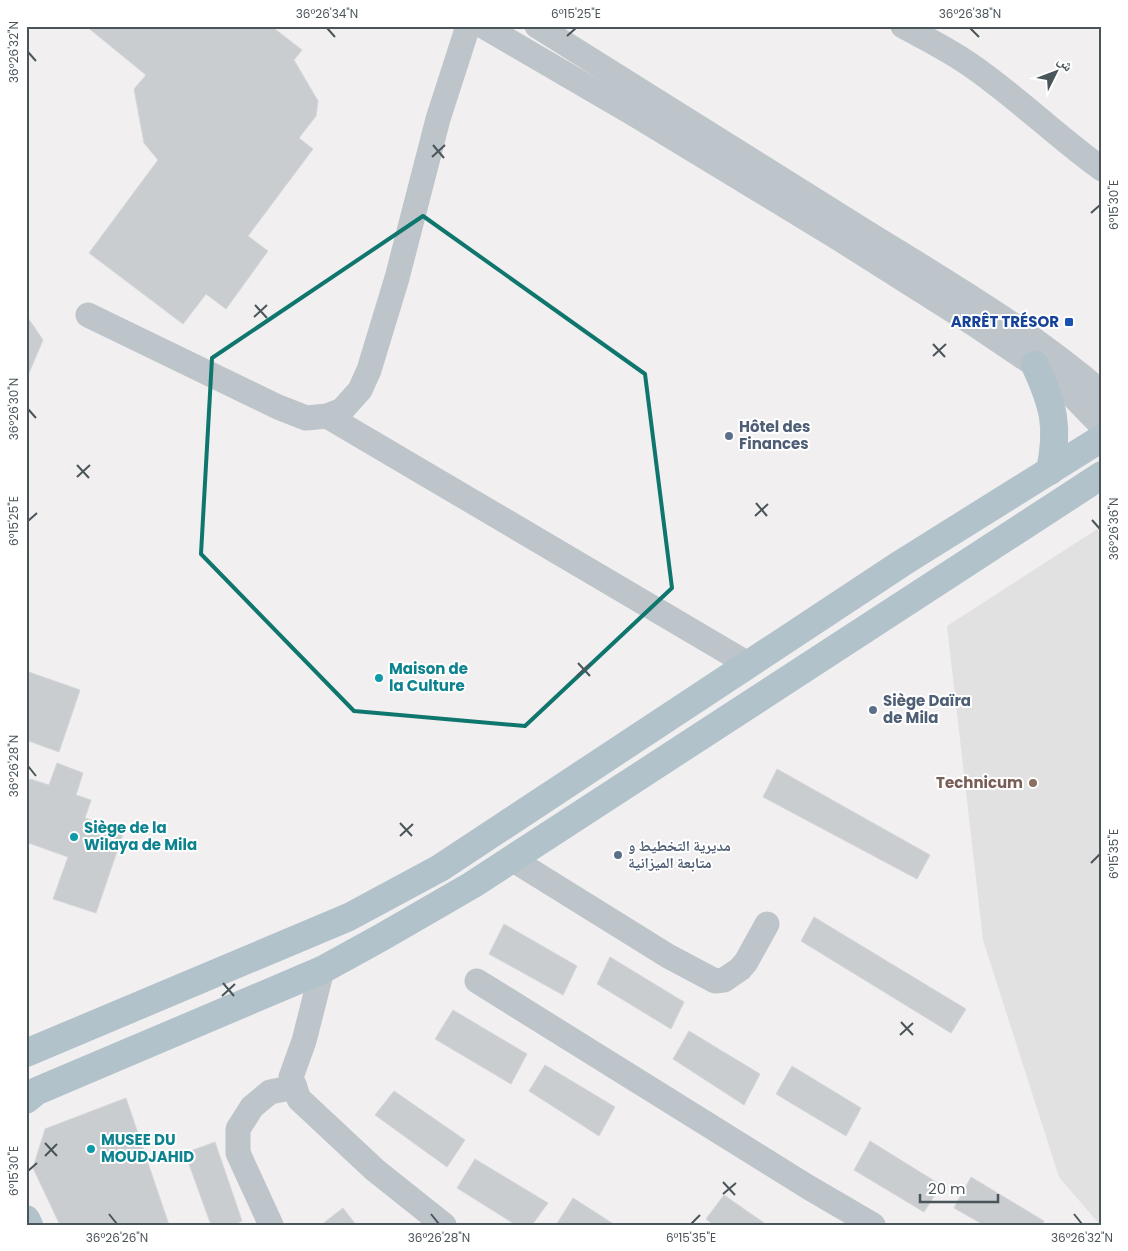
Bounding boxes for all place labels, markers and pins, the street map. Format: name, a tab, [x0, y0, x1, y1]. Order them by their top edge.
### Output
place label: ARRÊT TRÉSOR	[951, 311, 1059, 332]
marker: ARRÊT TRÉSOR	[1063, 316, 1075, 328]
place label: Hôtel des Finances	[739, 416, 810, 454]
marker: Hôtel des Finances	[723, 430, 735, 442]
place label: Maison de la Culture	[389, 658, 468, 696]
marker: Maison de la Culture	[373, 672, 385, 684]
place label: Siège Daïra de Mila	[883, 690, 971, 728]
marker: Siège Daïra de Mila	[867, 704, 879, 716]
place label: Technicum	[936, 772, 1023, 793]
marker: Technicum	[1027, 777, 1039, 789]
place label: Siège de la Wilaya de Mila	[84, 817, 197, 855]
marker: Siège de la Wilaya de Mila	[68, 831, 80, 843]
place label: مديرية التخطيط و متابعة الميزانية	[628, 835, 731, 873]
marker: مديرية التخطيط و متابعة الميزانية	[612, 849, 624, 861]
place label: MUSEE DU MOUDJAHID	[101, 1129, 194, 1167]
marker: MUSEE DU MOUDJAHID	[85, 1143, 97, 1155]

